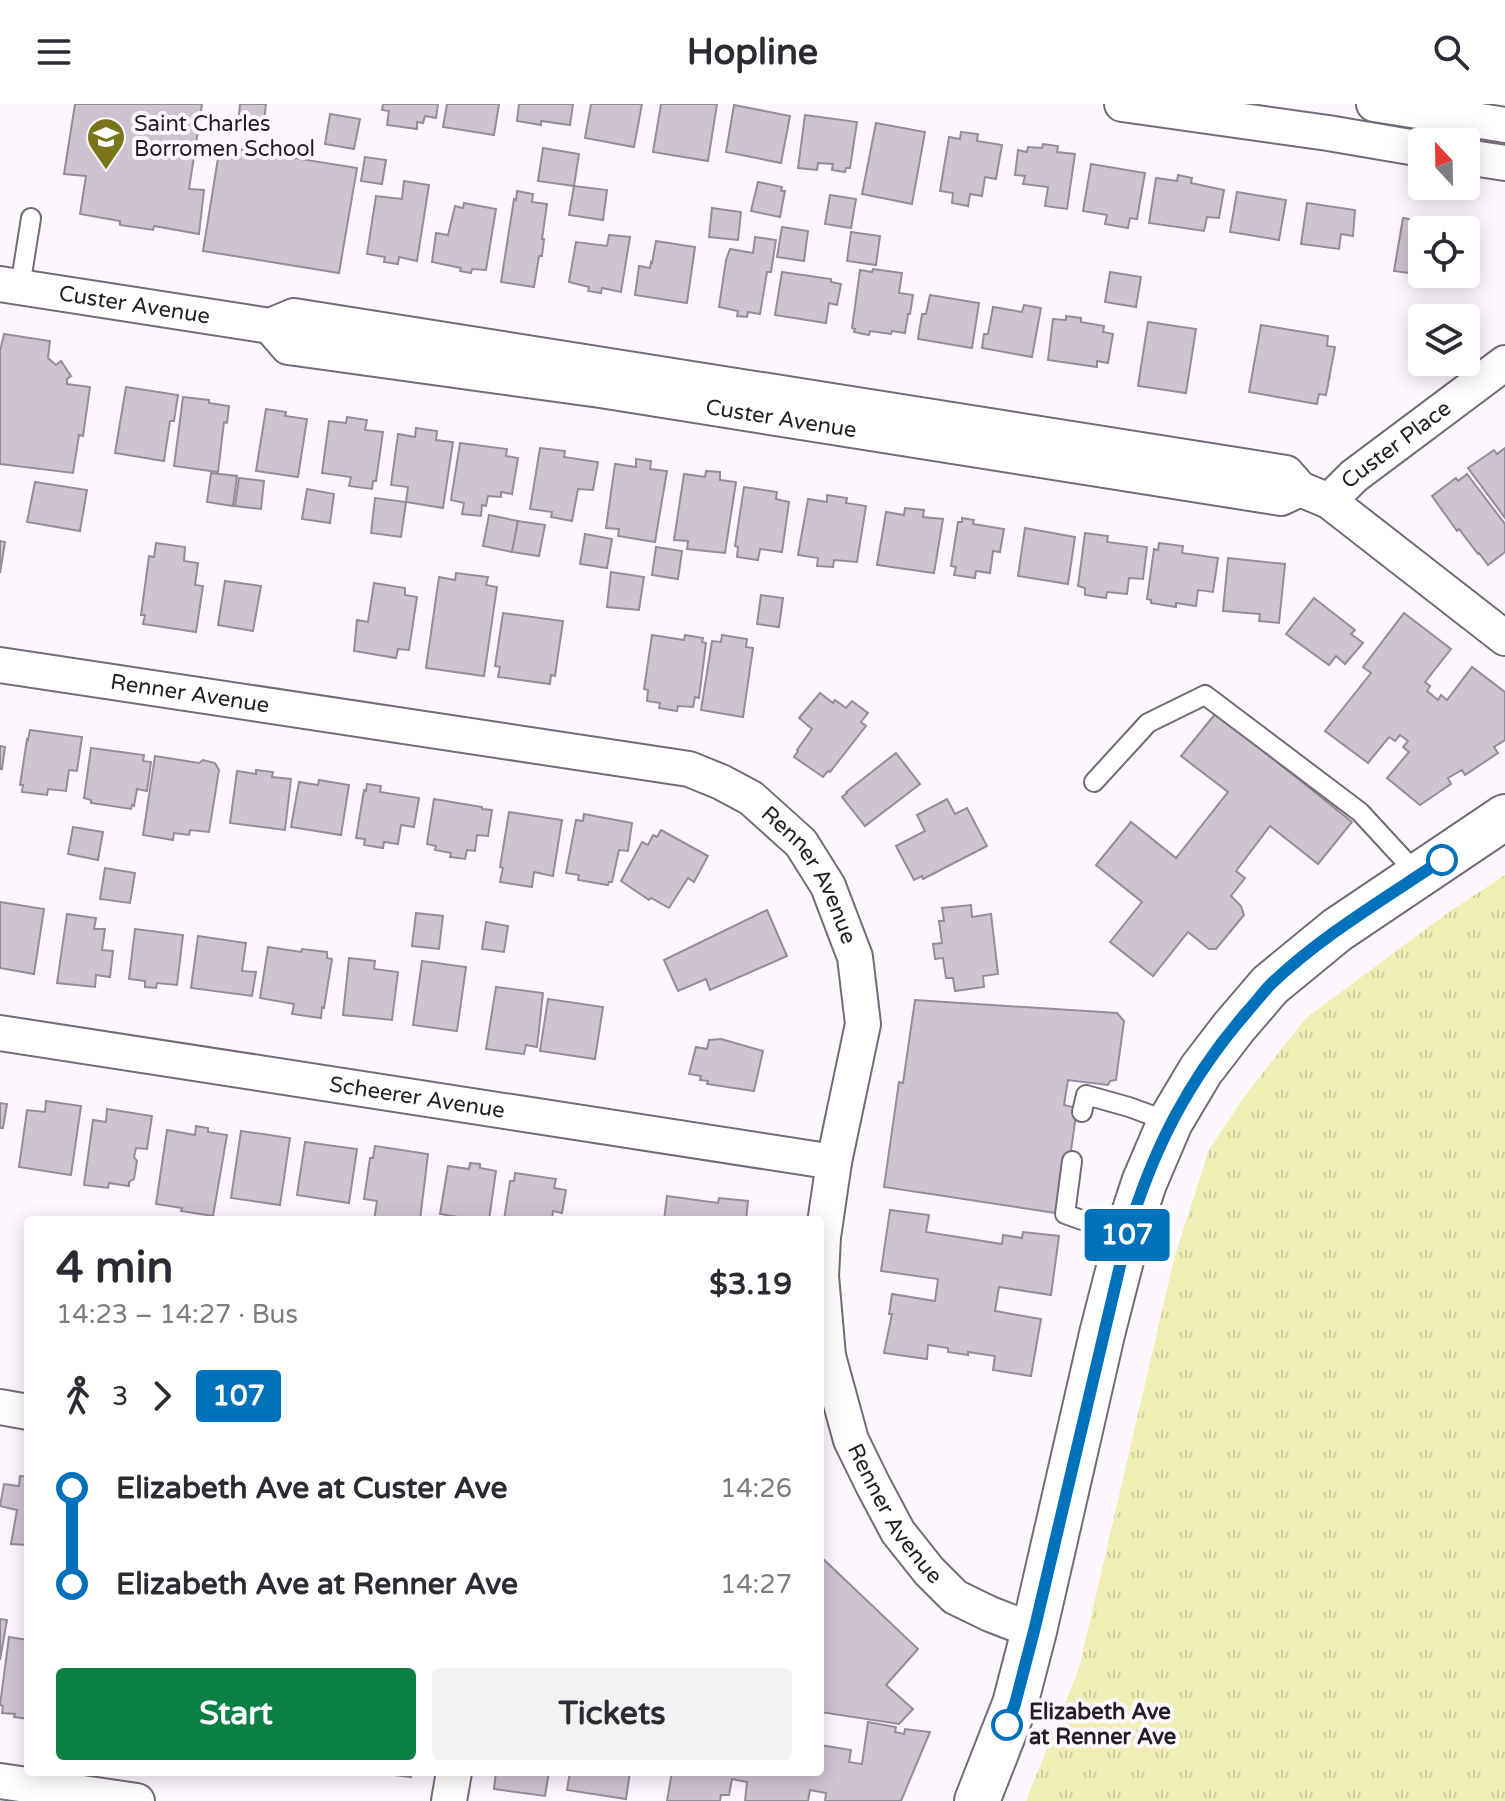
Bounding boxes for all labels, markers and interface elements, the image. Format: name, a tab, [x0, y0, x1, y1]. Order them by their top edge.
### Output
icon: menu	[32, 30, 76, 74]
icon: search	[1429, 30, 1473, 74]
text: Hopline	[687, 31, 818, 74]
place label: Saint Charles Borromen School	[134, 111, 315, 162]
school or university icon: Saint Charles Borromen School	[85, 116, 127, 171]
north arrow	[1408, 128, 1480, 200]
map controls	[1408, 128, 1480, 376]
button: locate	[1408, 216, 1480, 288]
street label: Custer Avenue	[57, 280, 212, 329]
button: layers	[1408, 304, 1480, 376]
street label: Custer Avenue	[704, 394, 859, 444]
street label: Custer Place	[1336, 395, 1456, 494]
street label: Renner Avenue	[109, 669, 271, 718]
street label: Renner Avenue	[756, 801, 862, 947]
unlabelled marker	[1427, 845, 1457, 875]
street label: Scheerer Avenue	[328, 1071, 507, 1124]
line badge: 107	[1081, 1209, 1173, 1261]
text: 107	[1101, 1218, 1153, 1252]
text: 4 min	[56, 1242, 173, 1295]
text: $3.19	[709, 1266, 792, 1303]
text: 14:23 – 14:27 · Bus	[56, 1299, 298, 1330]
icon: walk	[56, 1374, 100, 1418]
icon: forward	[140, 1374, 184, 1418]
text: 107	[212, 1379, 265, 1413]
text: 3	[112, 1381, 128, 1412]
street label: Renner Avenue	[842, 1439, 947, 1589]
text: Elizabeth Ave at Custer Ave	[116, 1470, 507, 1507]
text: 14:26	[720, 1473, 792, 1504]
text: Elizabeth Ave at Renner Ave	[116, 1566, 518, 1603]
text: 14:27	[720, 1569, 792, 1600]
button: Start	[56, 1668, 416, 1760]
button: Tickets	[432, 1668, 792, 1760]
place label: Elizabeth Ave at Renner Ave	[1029, 1699, 1176, 1750]
marker: Elizabeth Ave at Renner Ave	[992, 1710, 1022, 1740]

